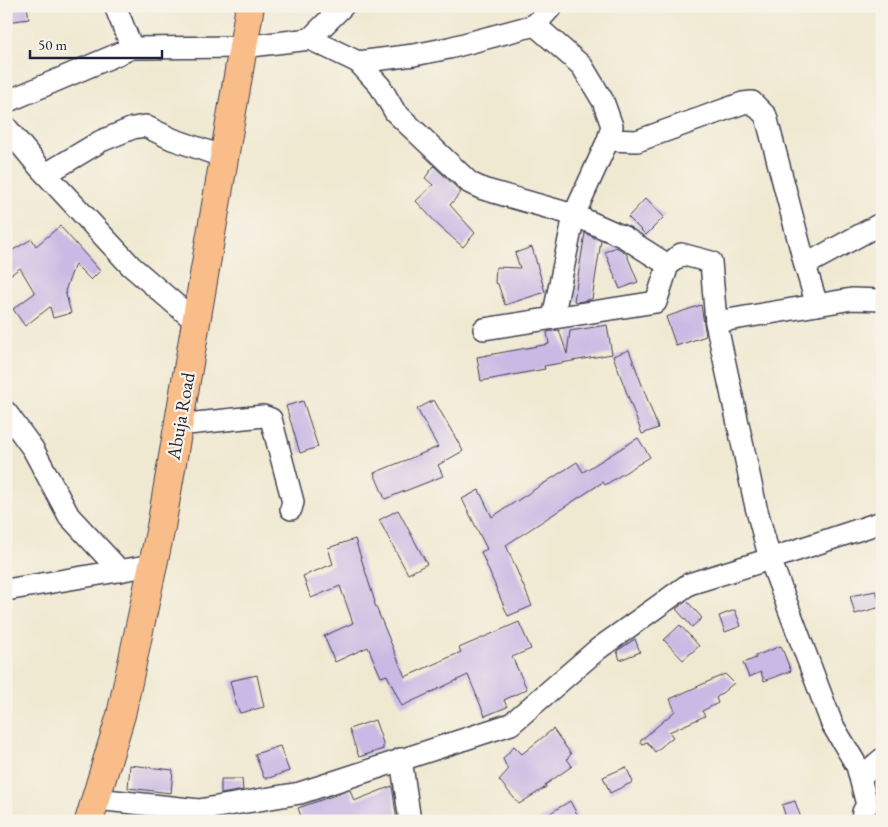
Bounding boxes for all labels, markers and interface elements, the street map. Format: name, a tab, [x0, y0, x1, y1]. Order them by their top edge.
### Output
scale bar	[30, 28, 162, 60]
text: 50 m	[38, 35, 67, 54]
street label: Abuja Road	[160, 370, 201, 463]

